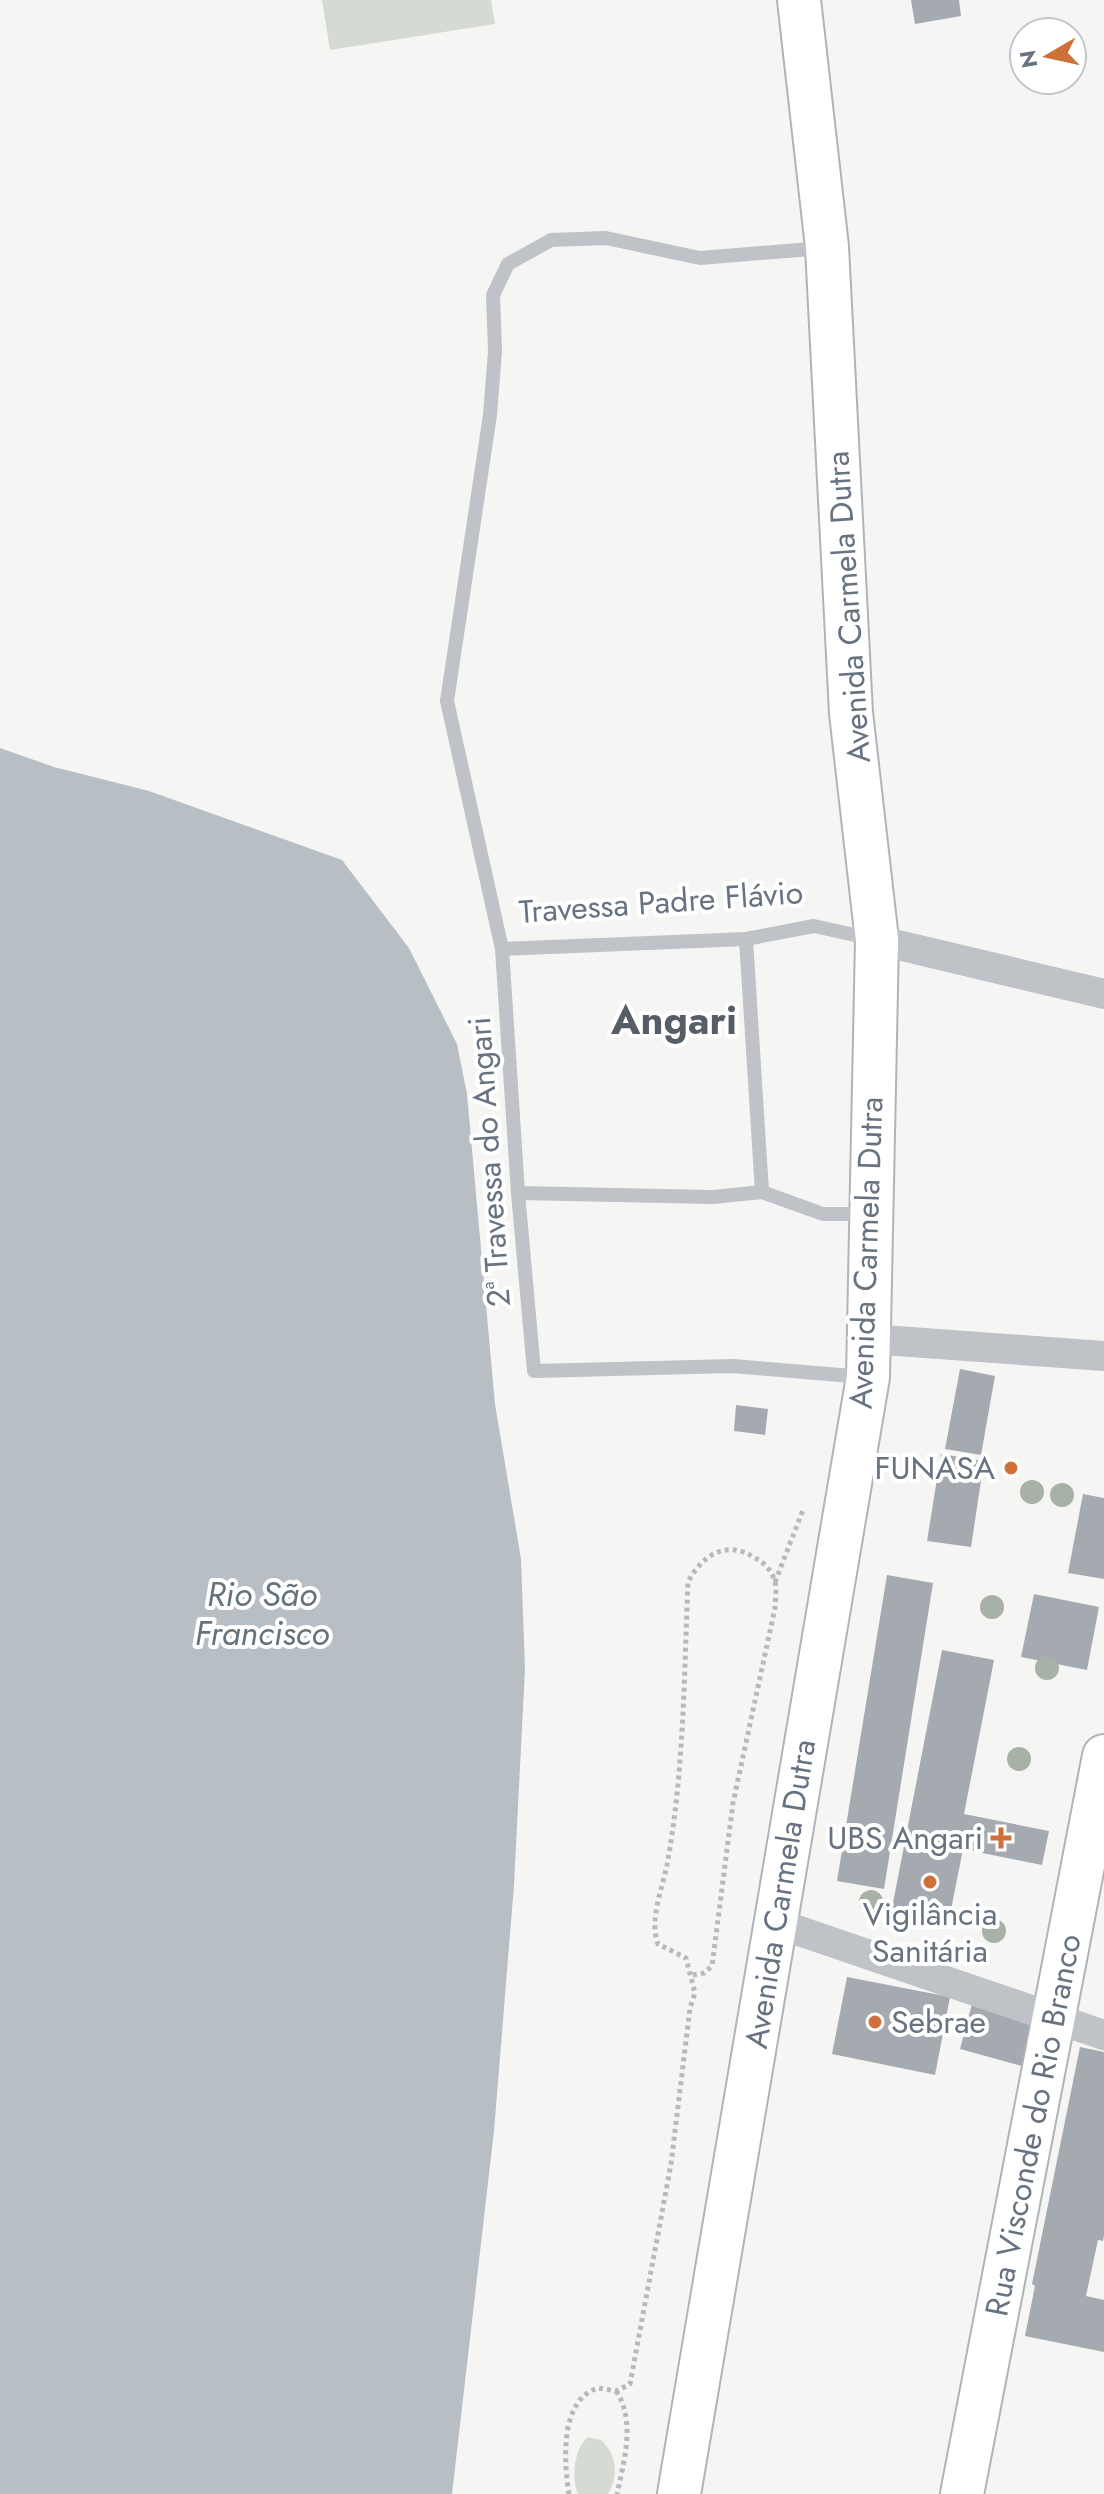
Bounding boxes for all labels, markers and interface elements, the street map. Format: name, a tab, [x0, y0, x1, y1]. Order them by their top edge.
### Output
north arrow	[1008, 16, 1088, 96]
text: N	[1011, 48, 1045, 70]
street label: Avenida Carmela Dutra	[814, 449, 882, 765]
street label: Travessa Padre Flávio	[517, 869, 805, 935]
district label: Angari	[610, 991, 737, 1049]
street label: 2ª Travessa do Angari	[456, 1015, 522, 1309]
street label: Avenida Carmela Dutra	[838, 1096, 894, 1410]
place label: FUNASA	[874, 1445, 995, 1491]
marker: FUNASA	[1002, 1459, 1020, 1477]
water label: Rio São Francisco	[195, 1570, 329, 1658]
street label: Avenida Carmela Dutra	[733, 1736, 827, 2052]
place label: UBS Angari	[827, 1815, 983, 1861]
marker: UBS Angari	[990, 1827, 1012, 1849]
marker: Vigilância Sanitária	[921, 1873, 939, 1891]
place label: Vigilância Sanitária	[863, 1891, 997, 1974]
street label: Rua Visconde do Rio Branco	[973, 1930, 1093, 2320]
place label: Sebrae	[891, 1999, 986, 2045]
marker: Sebrae	[866, 2013, 884, 2031]

